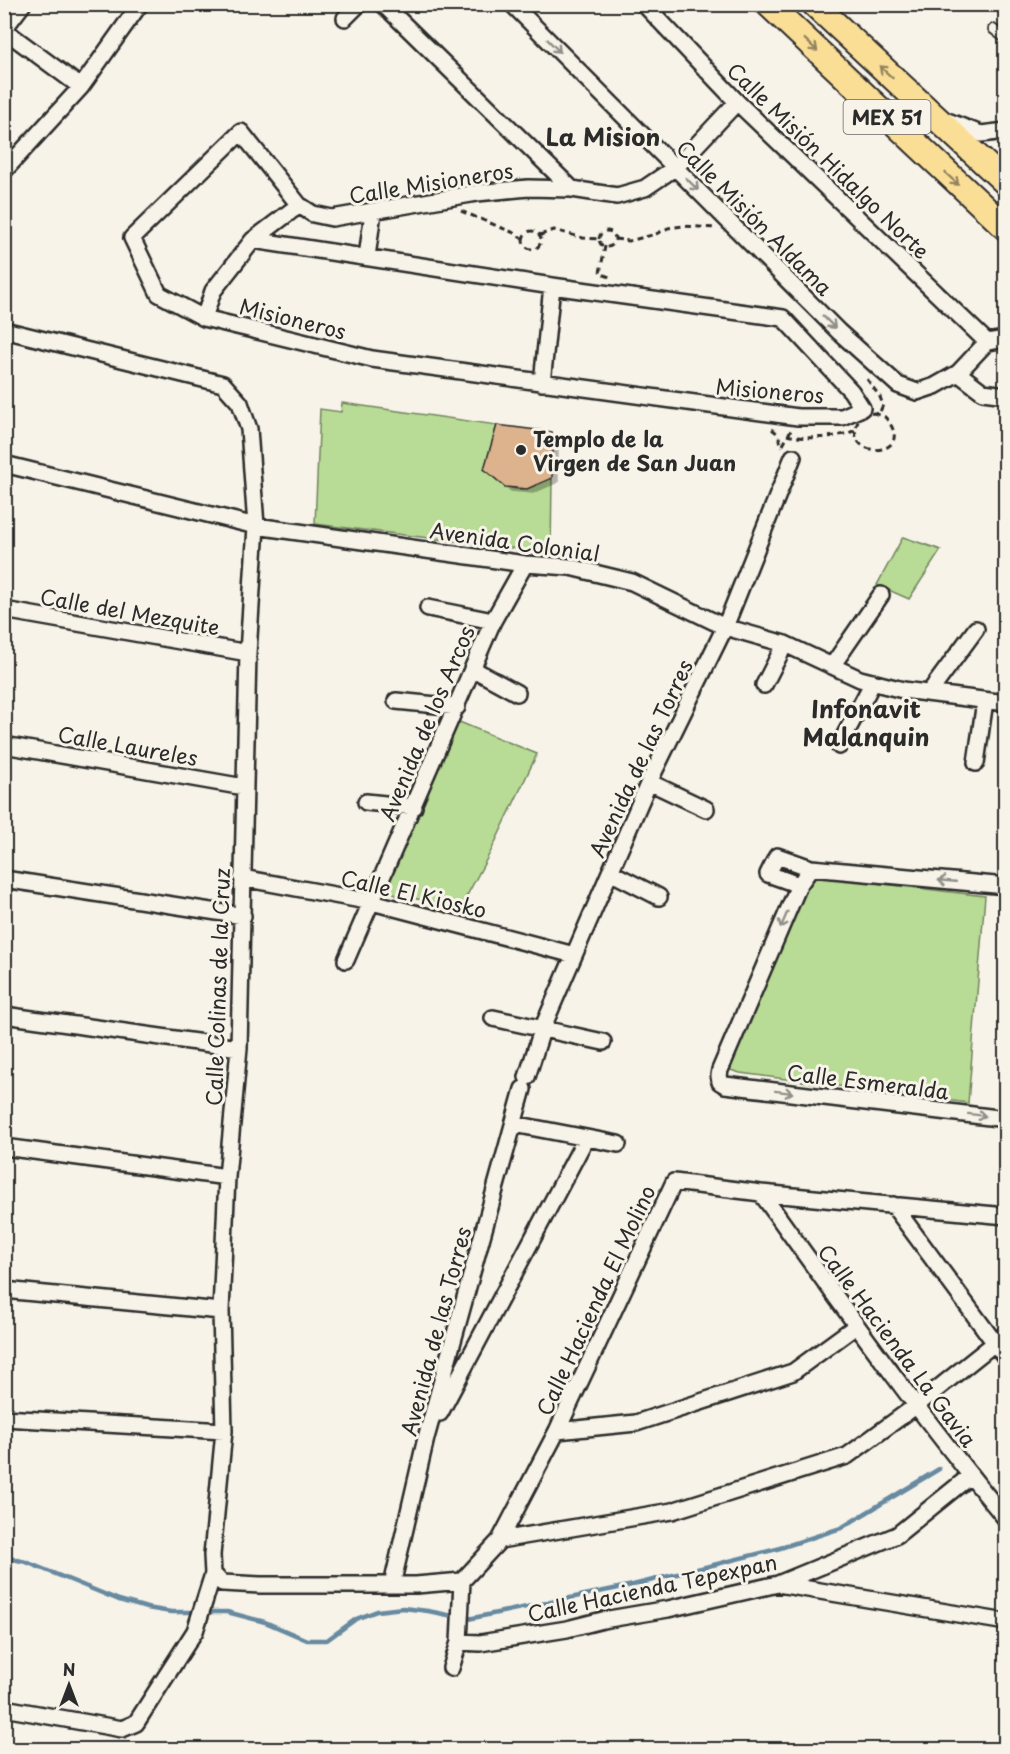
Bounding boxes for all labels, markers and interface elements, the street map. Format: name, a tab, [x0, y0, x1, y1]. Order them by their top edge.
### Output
one-way arrow	[546, 38, 561, 53]
one-way arrow	[803, 38, 818, 52]
street label: Calle Misión Hidalgo Norte	[720, 54, 938, 266]
one-way arrow	[878, 65, 893, 79]
road number: MEX 51	[844, 100, 930, 134]
district label: La Mision	[546, 118, 660, 154]
street label: Calle Misión Aldama	[670, 132, 841, 303]
street label: Calle Misioneros	[347, 153, 515, 211]
one-way arrow	[945, 172, 960, 186]
one-way arrow	[684, 176, 699, 191]
street label: Misioneros	[236, 289, 350, 347]
one-way arrow	[822, 314, 837, 329]
street label: Misioneros	[714, 369, 826, 411]
place label: Templo de la Virgen de San Juan	[533, 422, 736, 478]
marker: Templo de la Virgen de San Juan	[514, 443, 528, 457]
street label: Avenida Colonial	[428, 513, 602, 569]
street label: Calle del Mezquite	[38, 579, 222, 643]
street label: Avenida de los Arcos	[370, 620, 482, 826]
street label: Avenida de las Torres	[580, 654, 700, 862]
district label: Infonavit Malanquin	[802, 690, 930, 754]
street label: Calle Laureles	[55, 717, 201, 773]
street label: Calle El Kiosko	[338, 861, 490, 925]
street label: Calle Colinas de la Cruz	[197, 867, 237, 1106]
one-way arrow	[938, 875, 958, 886]
one-way arrow	[778, 910, 789, 929]
street label: Calle Esmeralda	[785, 1055, 951, 1107]
one-way arrow	[773, 1086, 793, 1097]
one-way arrow	[967, 1110, 987, 1121]
street label: Calle Hacienda El Molino	[527, 1179, 663, 1421]
street label: Avenida de las Torres	[392, 1223, 478, 1439]
street label: Calle Hacienda La Gavia	[811, 1237, 986, 1454]
street label: Calle Hacienda Tepexpan	[524, 1545, 780, 1629]
north arrow	[39, 1655, 99, 1715]
text: N	[63, 1657, 75, 1681]

